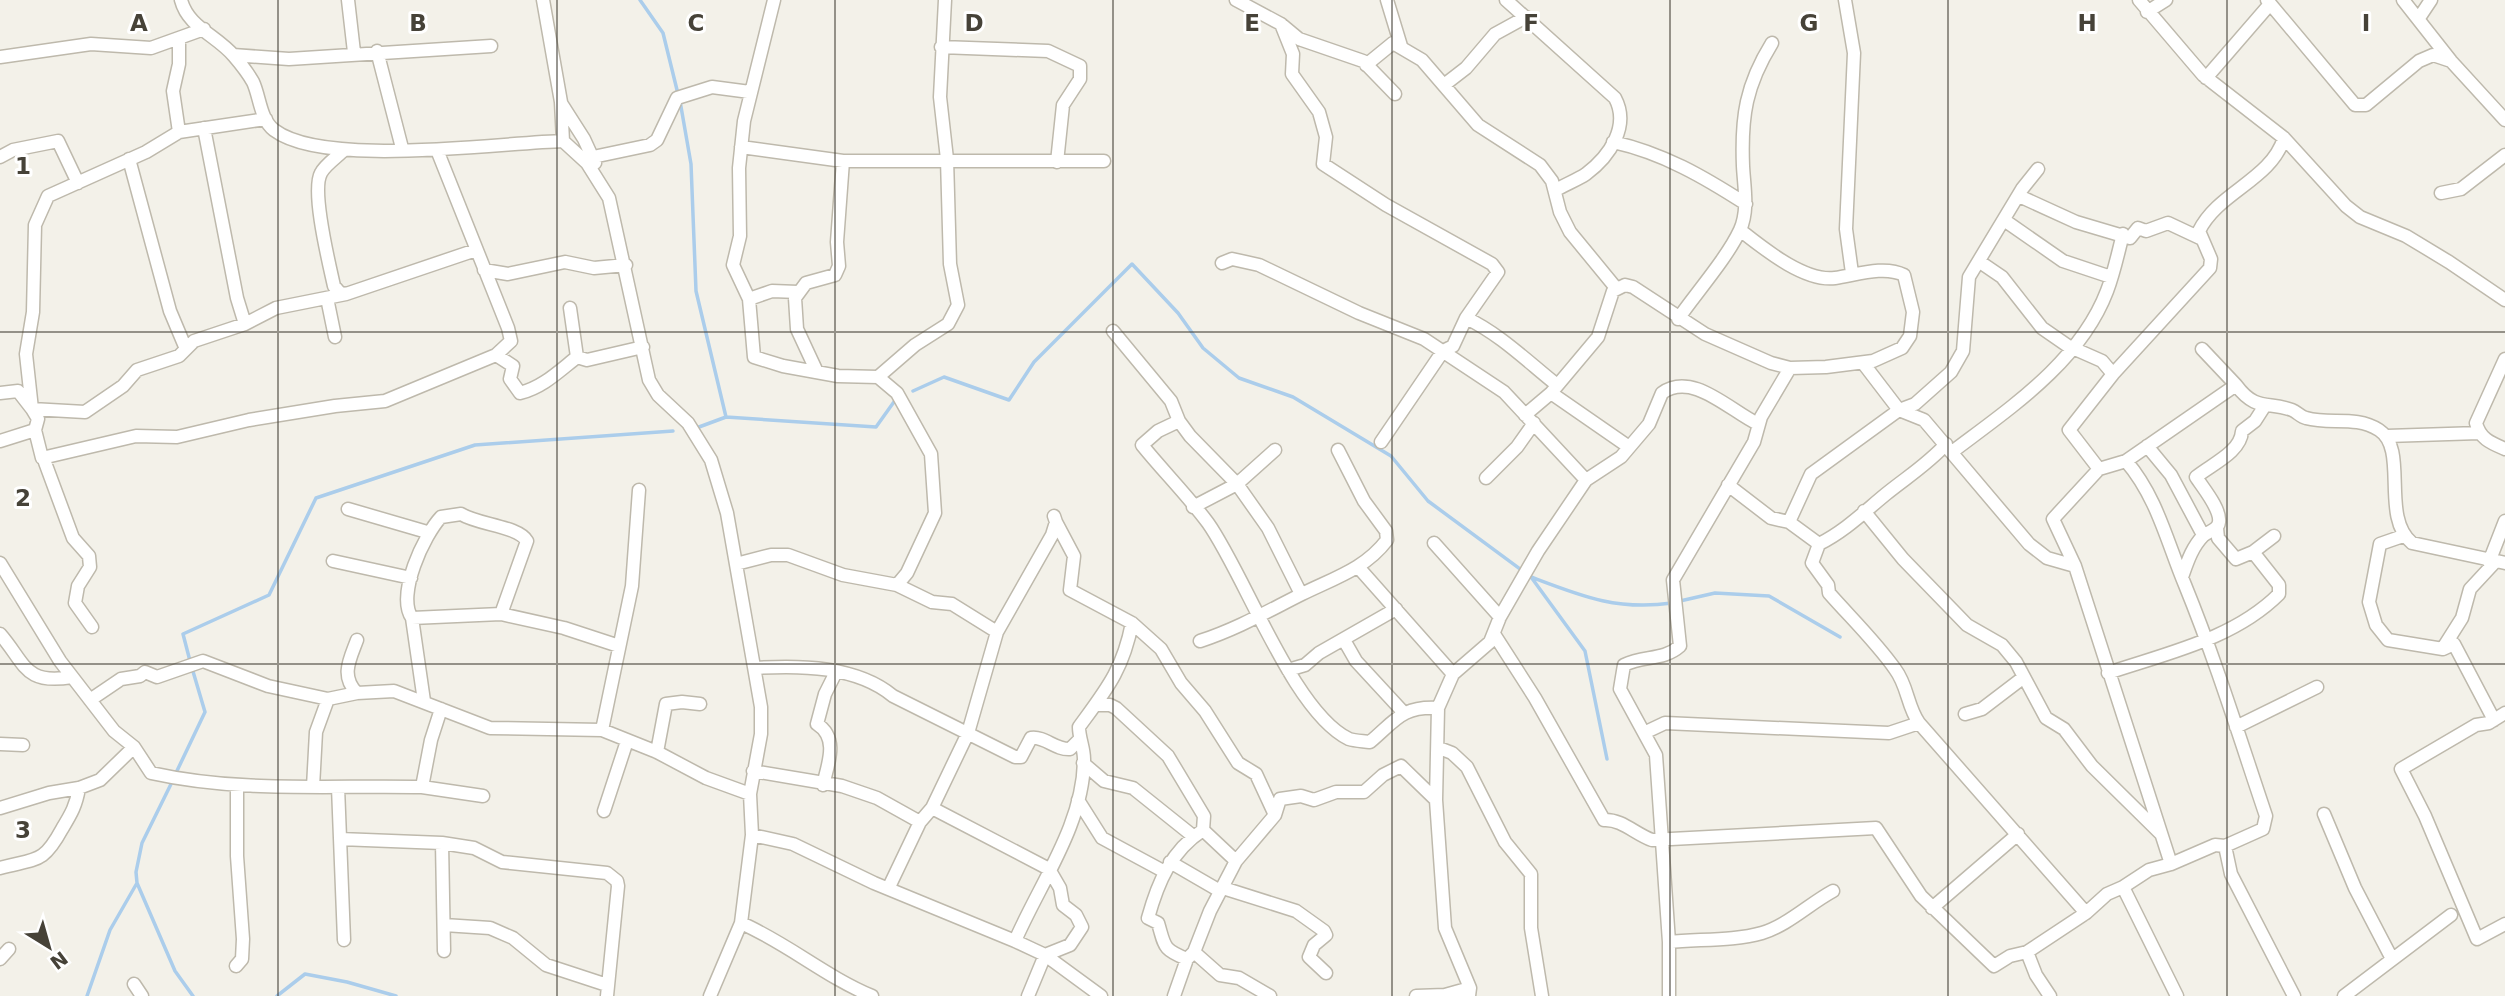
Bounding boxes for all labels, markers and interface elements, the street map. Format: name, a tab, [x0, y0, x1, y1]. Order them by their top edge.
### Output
text: A	[130, 10, 148, 36]
text: B	[409, 10, 427, 36]
text: C	[688, 10, 704, 36]
text: D	[964, 10, 984, 36]
text: E	[1244, 10, 1260, 36]
text: F	[1523, 10, 1539, 36]
text: G	[1800, 10, 1818, 36]
text: H	[2077, 10, 2097, 36]
text: I	[2362, 10, 2370, 36]
text: 1	[15, 153, 31, 179]
text: 2	[15, 485, 31, 511]
text: 3	[15, 817, 31, 843]
north arrow	[14, 912, 84, 982]
text: N	[46, 947, 72, 974]

